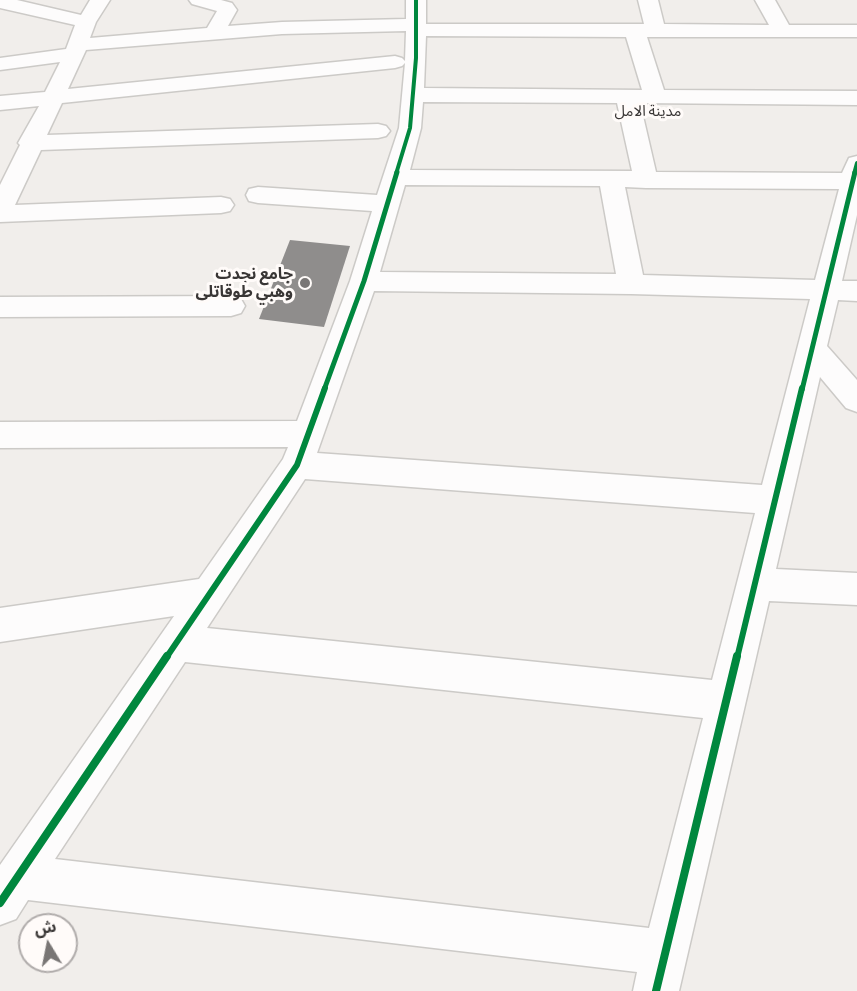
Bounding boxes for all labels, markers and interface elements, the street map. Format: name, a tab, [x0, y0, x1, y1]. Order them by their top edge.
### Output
district label: مدينة الامل	[615, 102, 681, 120]
place label: جامع نجدت وهبي طوقاتلى	[195, 264, 293, 302]
marker: جامع نجدت وهبي طوقاتلى	[298, 276, 312, 290]
north arrow	[18, 913, 78, 973]
text: ش	[33, 915, 58, 938]

